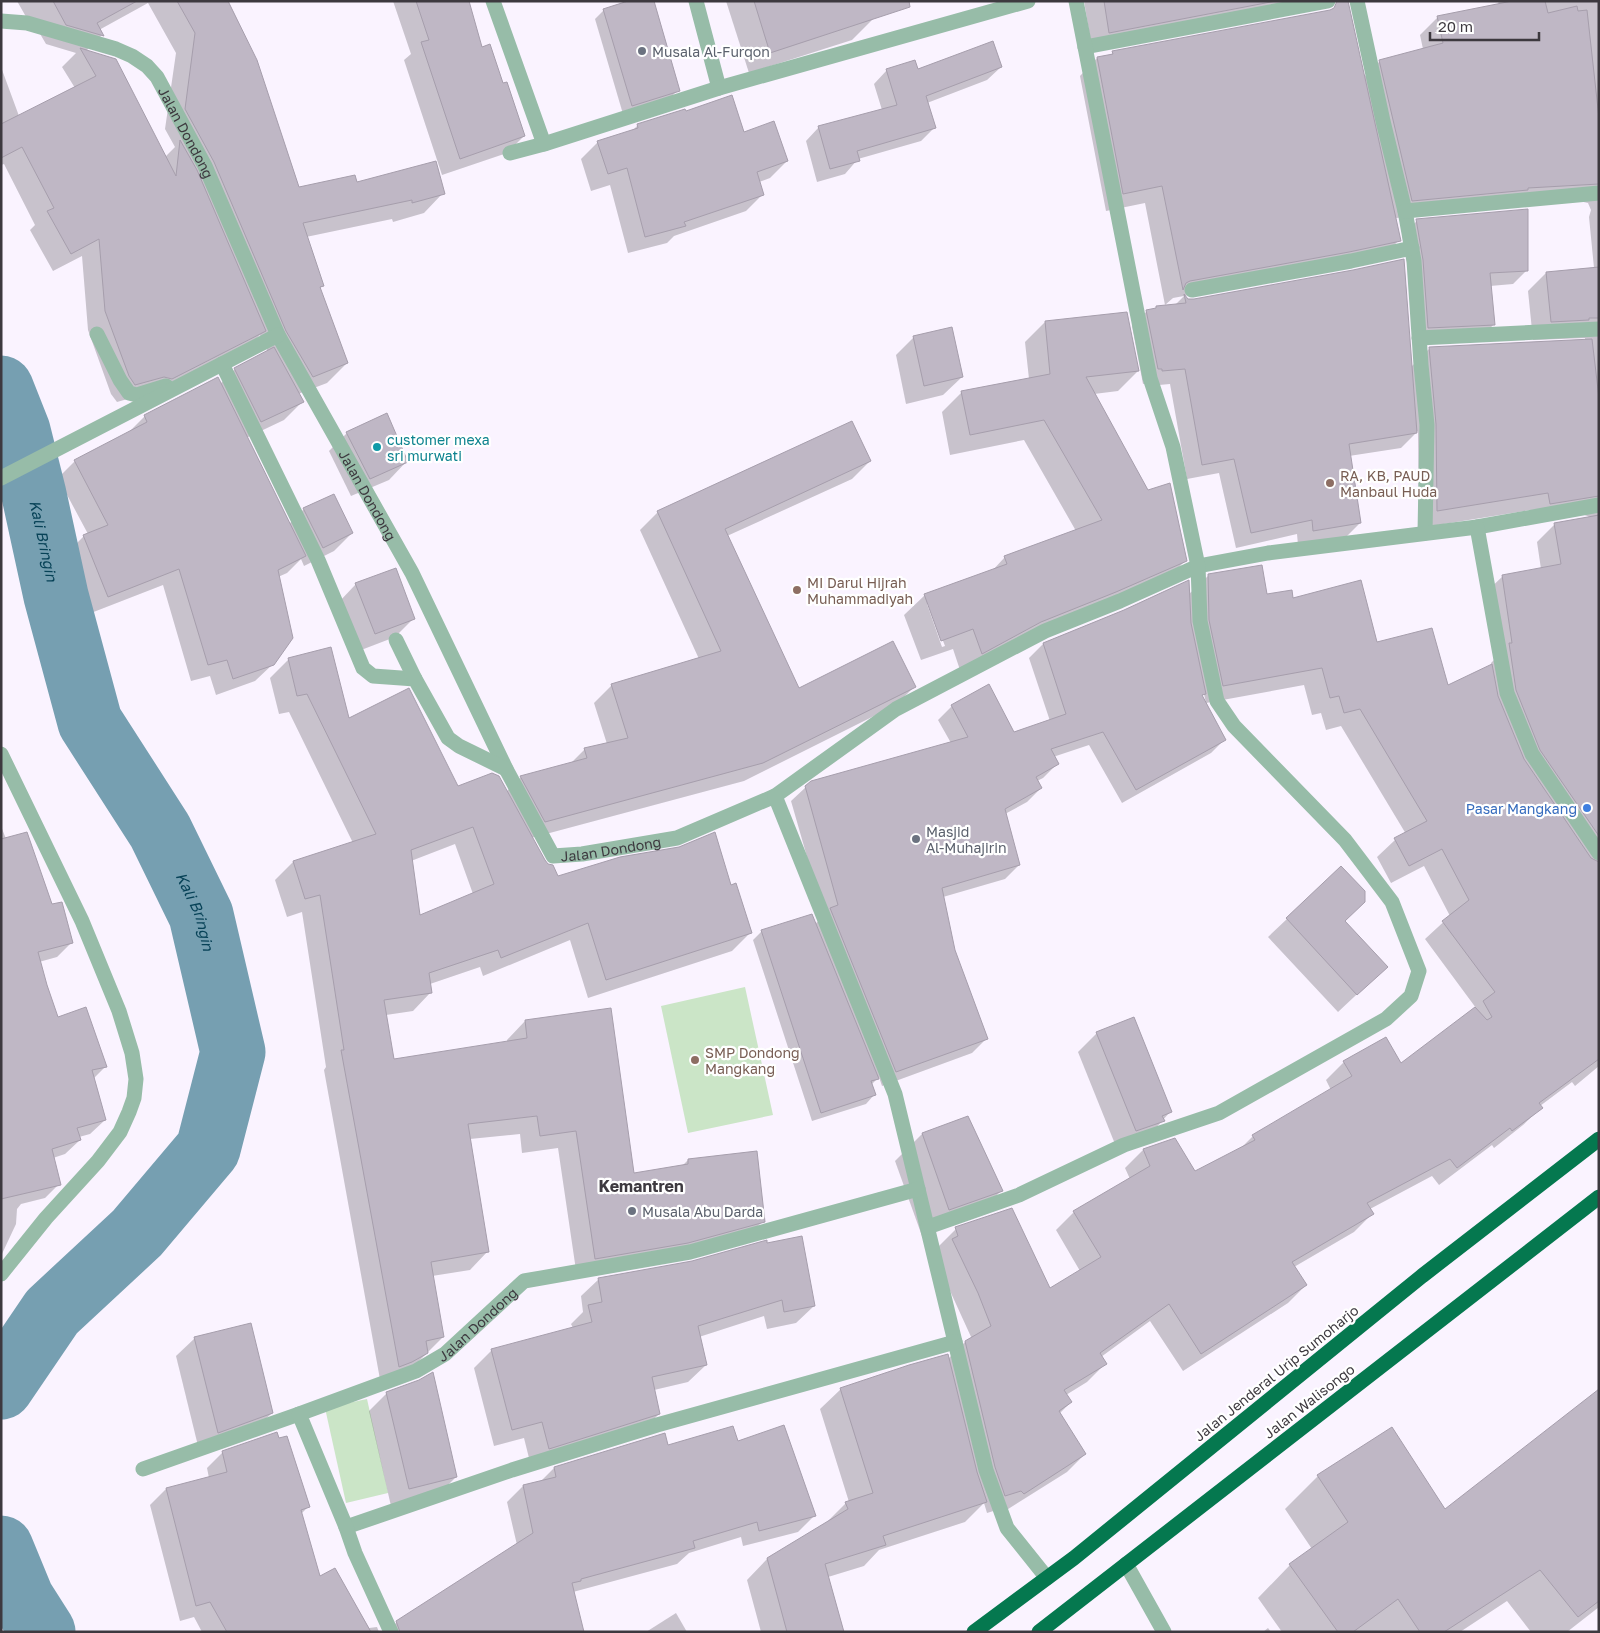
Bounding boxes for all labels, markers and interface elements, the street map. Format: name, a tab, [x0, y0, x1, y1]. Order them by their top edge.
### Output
scale bar	[1430, 10, 1539, 42]
text: 20 m	[1438, 17, 1473, 35]
place label: Musala Al-Furqon	[652, 43, 770, 60]
marker: Musala Al-Furqon	[636, 45, 648, 57]
street label: Jalan Dondong	[155, 84, 218, 181]
place label: customer mexa sri murwati	[387, 431, 490, 464]
marker: customer mexa sri murwati	[371, 441, 383, 453]
street label: Jalan Dondong	[336, 447, 400, 543]
place label: RA, KB, PAUD Manbaul Huda	[1340, 467, 1437, 500]
marker: RA, KB, PAUD Manbaul Huda	[1324, 477, 1336, 489]
water label: Kali Bringin	[26, 498, 62, 584]
place label: MI Darul Hijrah Muhammadiyah	[807, 574, 913, 607]
marker: MI Darul Hijrah Muhammadiyah	[791, 584, 803, 596]
place label: Pasar Mangkang	[1466, 800, 1577, 817]
marker: Pasar Mangkang	[1581, 802, 1593, 814]
place label: Masjid Al-Muhajirin	[926, 823, 1007, 856]
street label: Jalan Dondong	[560, 832, 662, 864]
marker: Masjid Al-Muhajirin	[910, 833, 922, 845]
water label: Kali Bringin	[172, 869, 218, 953]
place label: SMP Dondong Mangkang	[705, 1044, 800, 1077]
marker: SMP Dondong Mangkang	[689, 1054, 701, 1066]
district label: Kemantren	[598, 1176, 684, 1196]
place label: Musala Abu Darda	[642, 1203, 763, 1220]
marker: Musala Abu Darda	[626, 1205, 638, 1217]
street label: Jalan Dondong	[435, 1283, 520, 1365]
street label: Jalan Jenderal Urip Sumoharjo	[1190, 1301, 1362, 1445]
street label: Jalan Walisongo	[1260, 1360, 1358, 1442]

